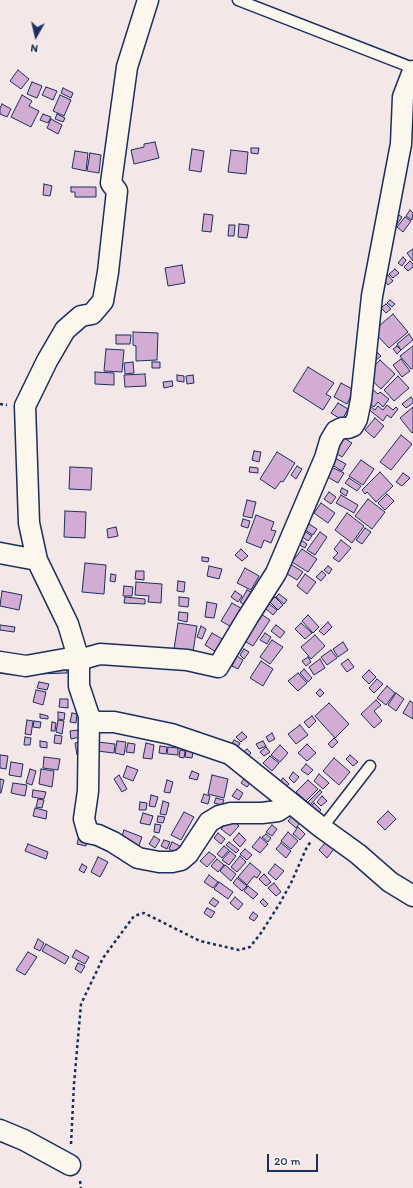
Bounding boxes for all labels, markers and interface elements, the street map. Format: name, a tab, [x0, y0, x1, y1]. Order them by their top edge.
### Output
north arrow	[16, 16, 56, 56]
text: N	[30, 41, 39, 55]
scale bar	[269, 1146, 320, 1172]
text: 20 m	[274, 1154, 301, 1168]

